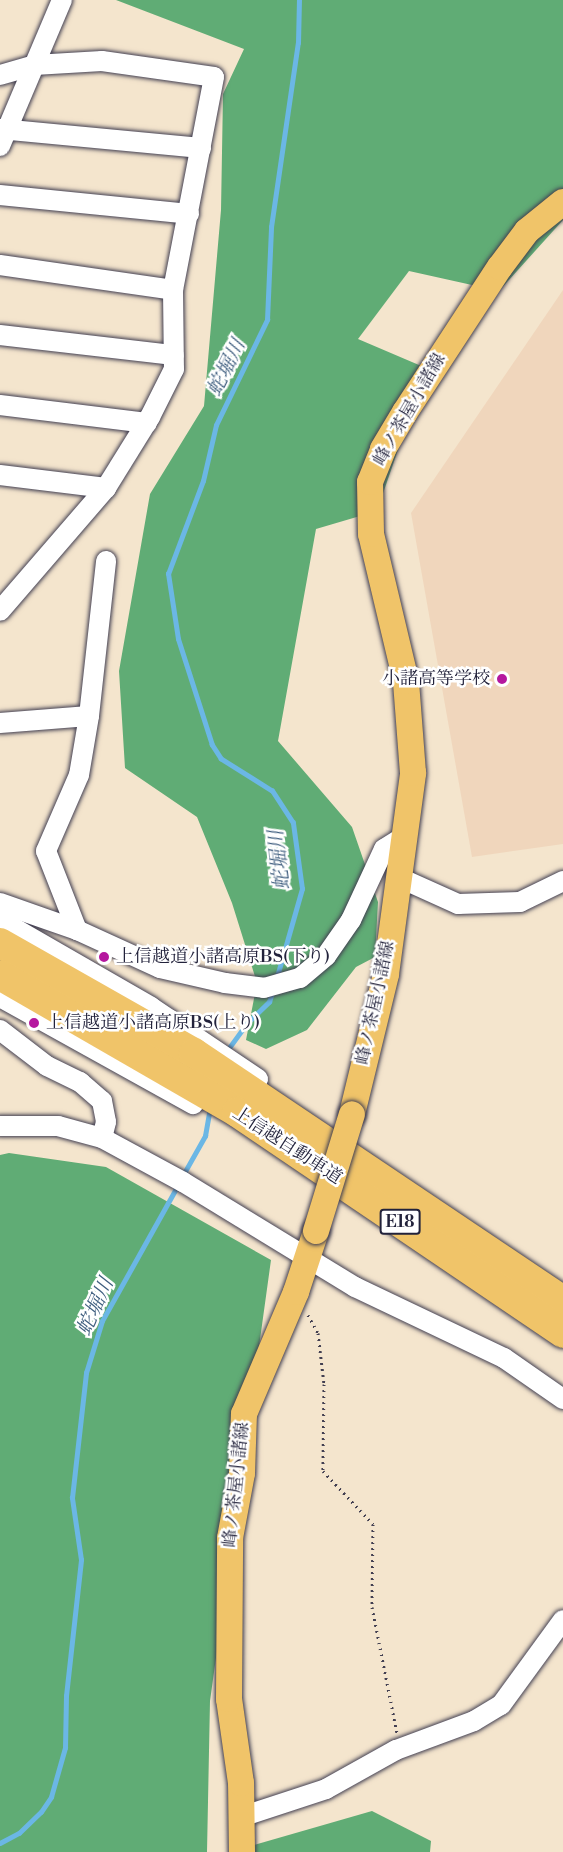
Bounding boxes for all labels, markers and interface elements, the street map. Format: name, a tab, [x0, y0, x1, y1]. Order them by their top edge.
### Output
water label: 蛇堀川	[203, 336, 251, 400]
street label: 峰ノ茶屋小諸線	[369, 350, 451, 470]
place label: 小諸高等学校	[382, 668, 490, 690]
marker: 小諸高等学校	[495, 672, 509, 686]
water label: 蛇堀川	[264, 829, 296, 891]
street label: 峰ノ茶屋小諸線	[352, 939, 400, 1067]
place label: 上信越道小諸高原BS(下り)	[116, 946, 330, 968]
marker: 上信越道小諸高原BS(下り)	[97, 950, 111, 964]
place label: 上信越道小諸高原BS(上り)	[46, 1012, 260, 1034]
marker: 上信越道小諸高原BS(上り)	[27, 1016, 41, 1030]
street label: 上信越自動車道	[228, 1103, 346, 1189]
road number: E18	[379, 1209, 421, 1235]
water label: 蛇堀川	[73, 1275, 119, 1339]
street label: 峰ノ茶屋小諸線	[220, 1421, 254, 1549]

